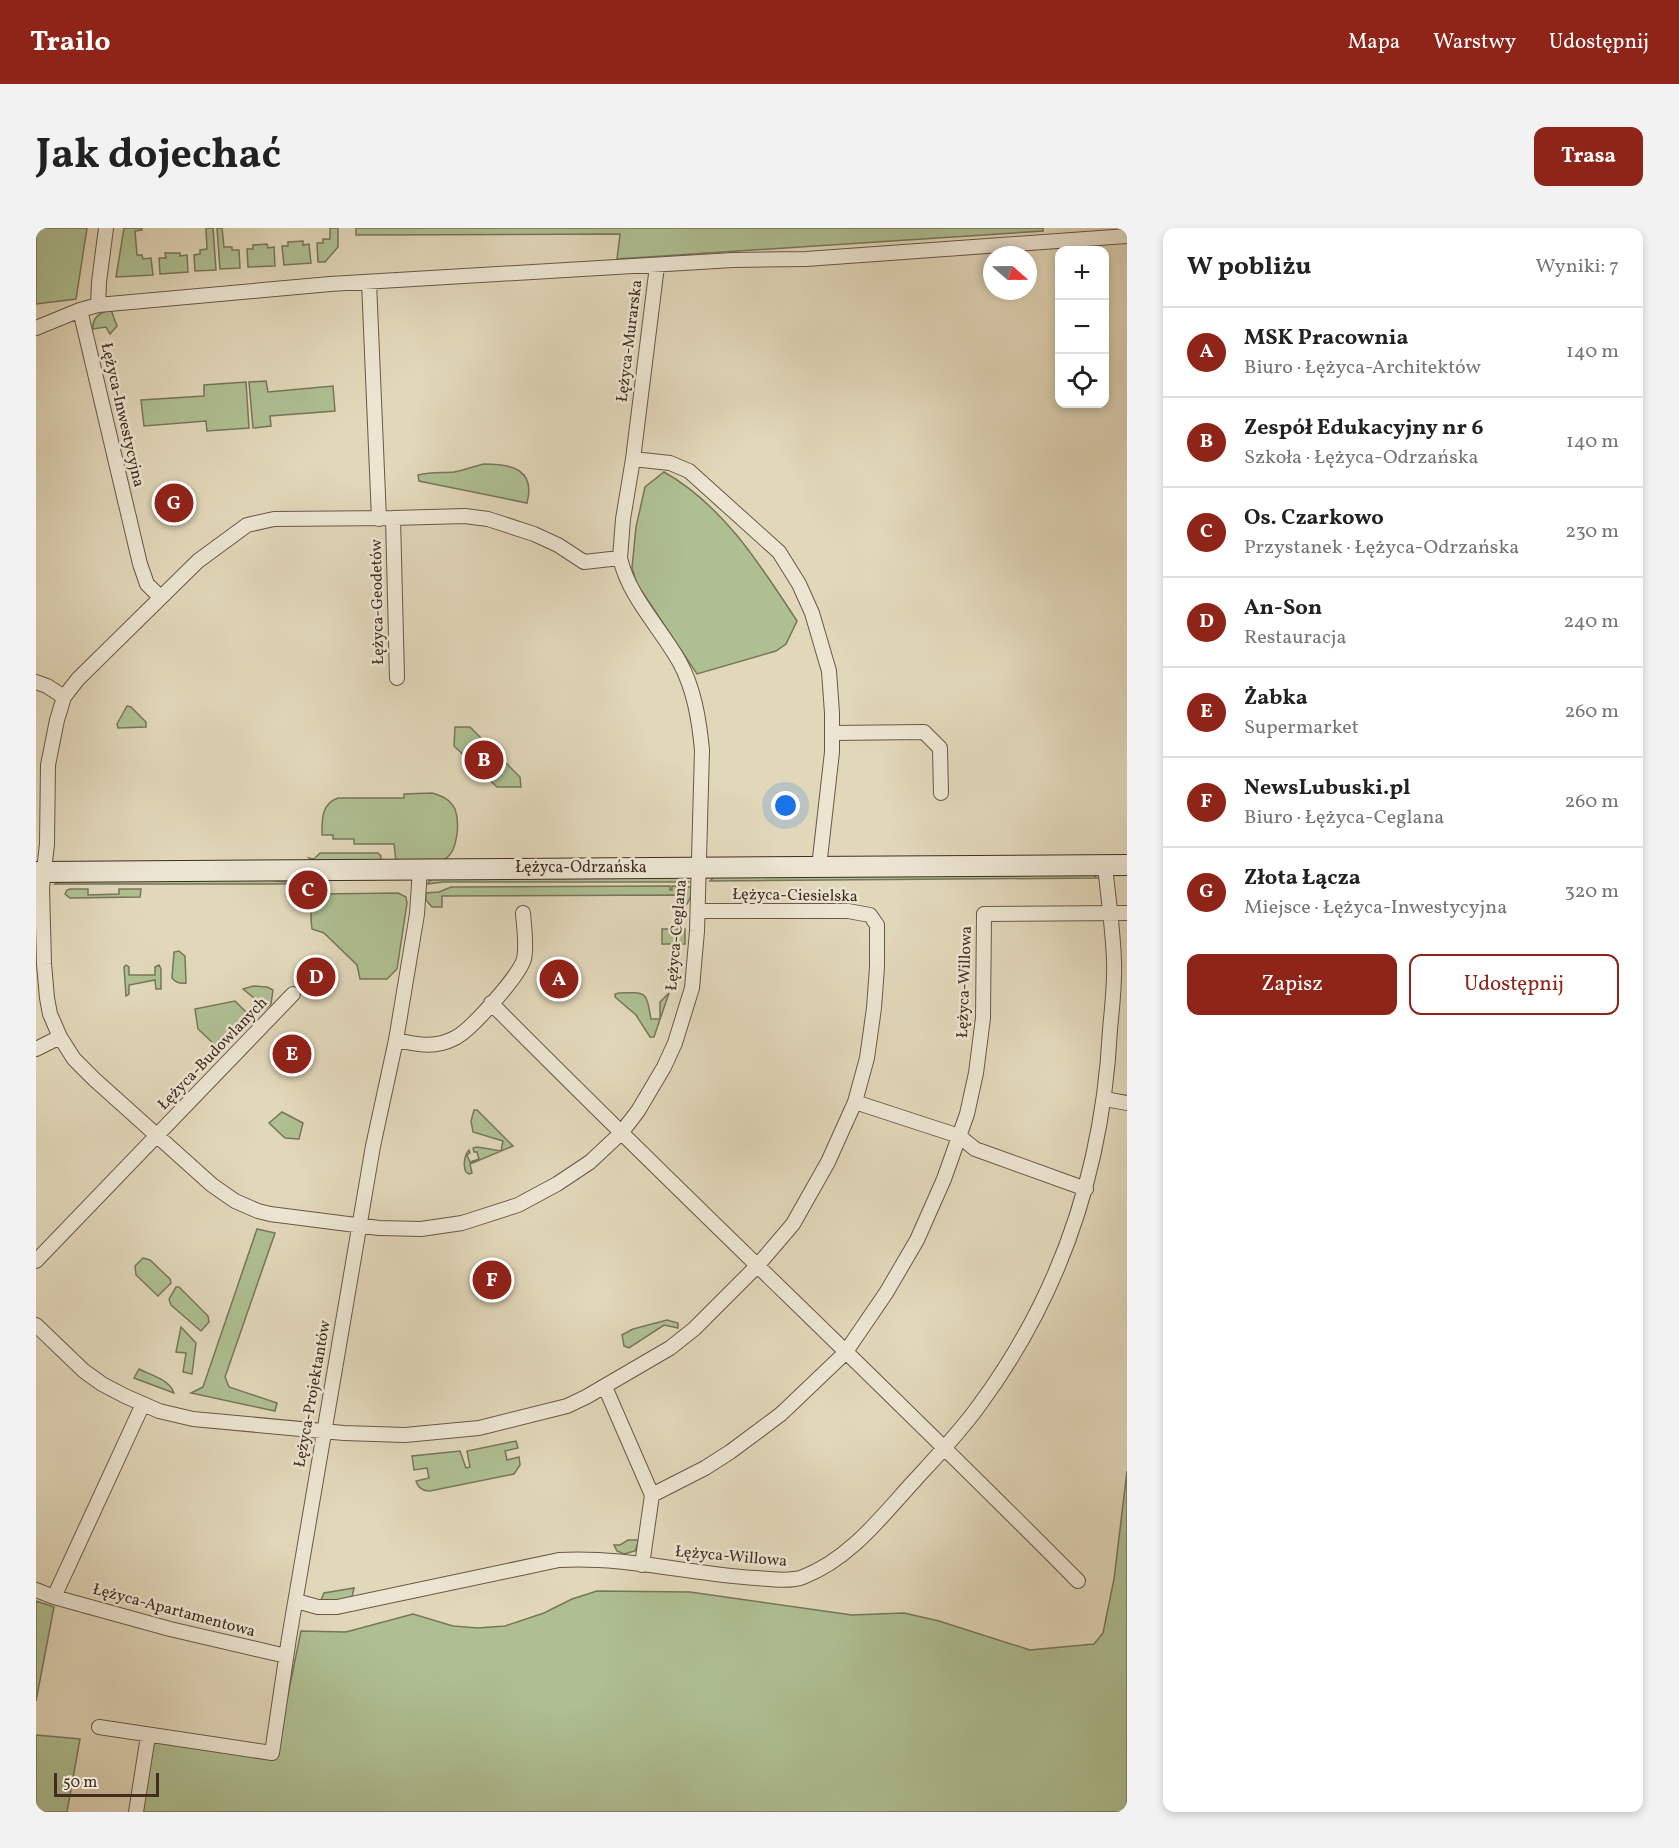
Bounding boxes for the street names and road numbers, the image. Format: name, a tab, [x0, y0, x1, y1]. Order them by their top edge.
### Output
street label: Łężyca-Murarska	[612, 279, 648, 403]
street label: Łężyca-Inwestycyjna	[95, 341, 149, 489]
street label: Łężyca-Geodetów	[366, 538, 390, 665]
street label: Łężyca-Odrzańska	[515, 857, 647, 879]
street label: Łężyca-Ceglana	[661, 878, 693, 992]
street label: Łężyca-Ciesielska	[732, 884, 858, 908]
street label: Łężyca-Willowa	[952, 925, 978, 1039]
street label: Łężyca-Budowlanych	[153, 993, 273, 1115]
street label: Łężyca-Projektantów	[289, 1318, 337, 1469]
street label: Łężyca-Willowa	[674, 1541, 788, 1573]
street label: Łężyca-Apartamentowa	[90, 1579, 258, 1643]

